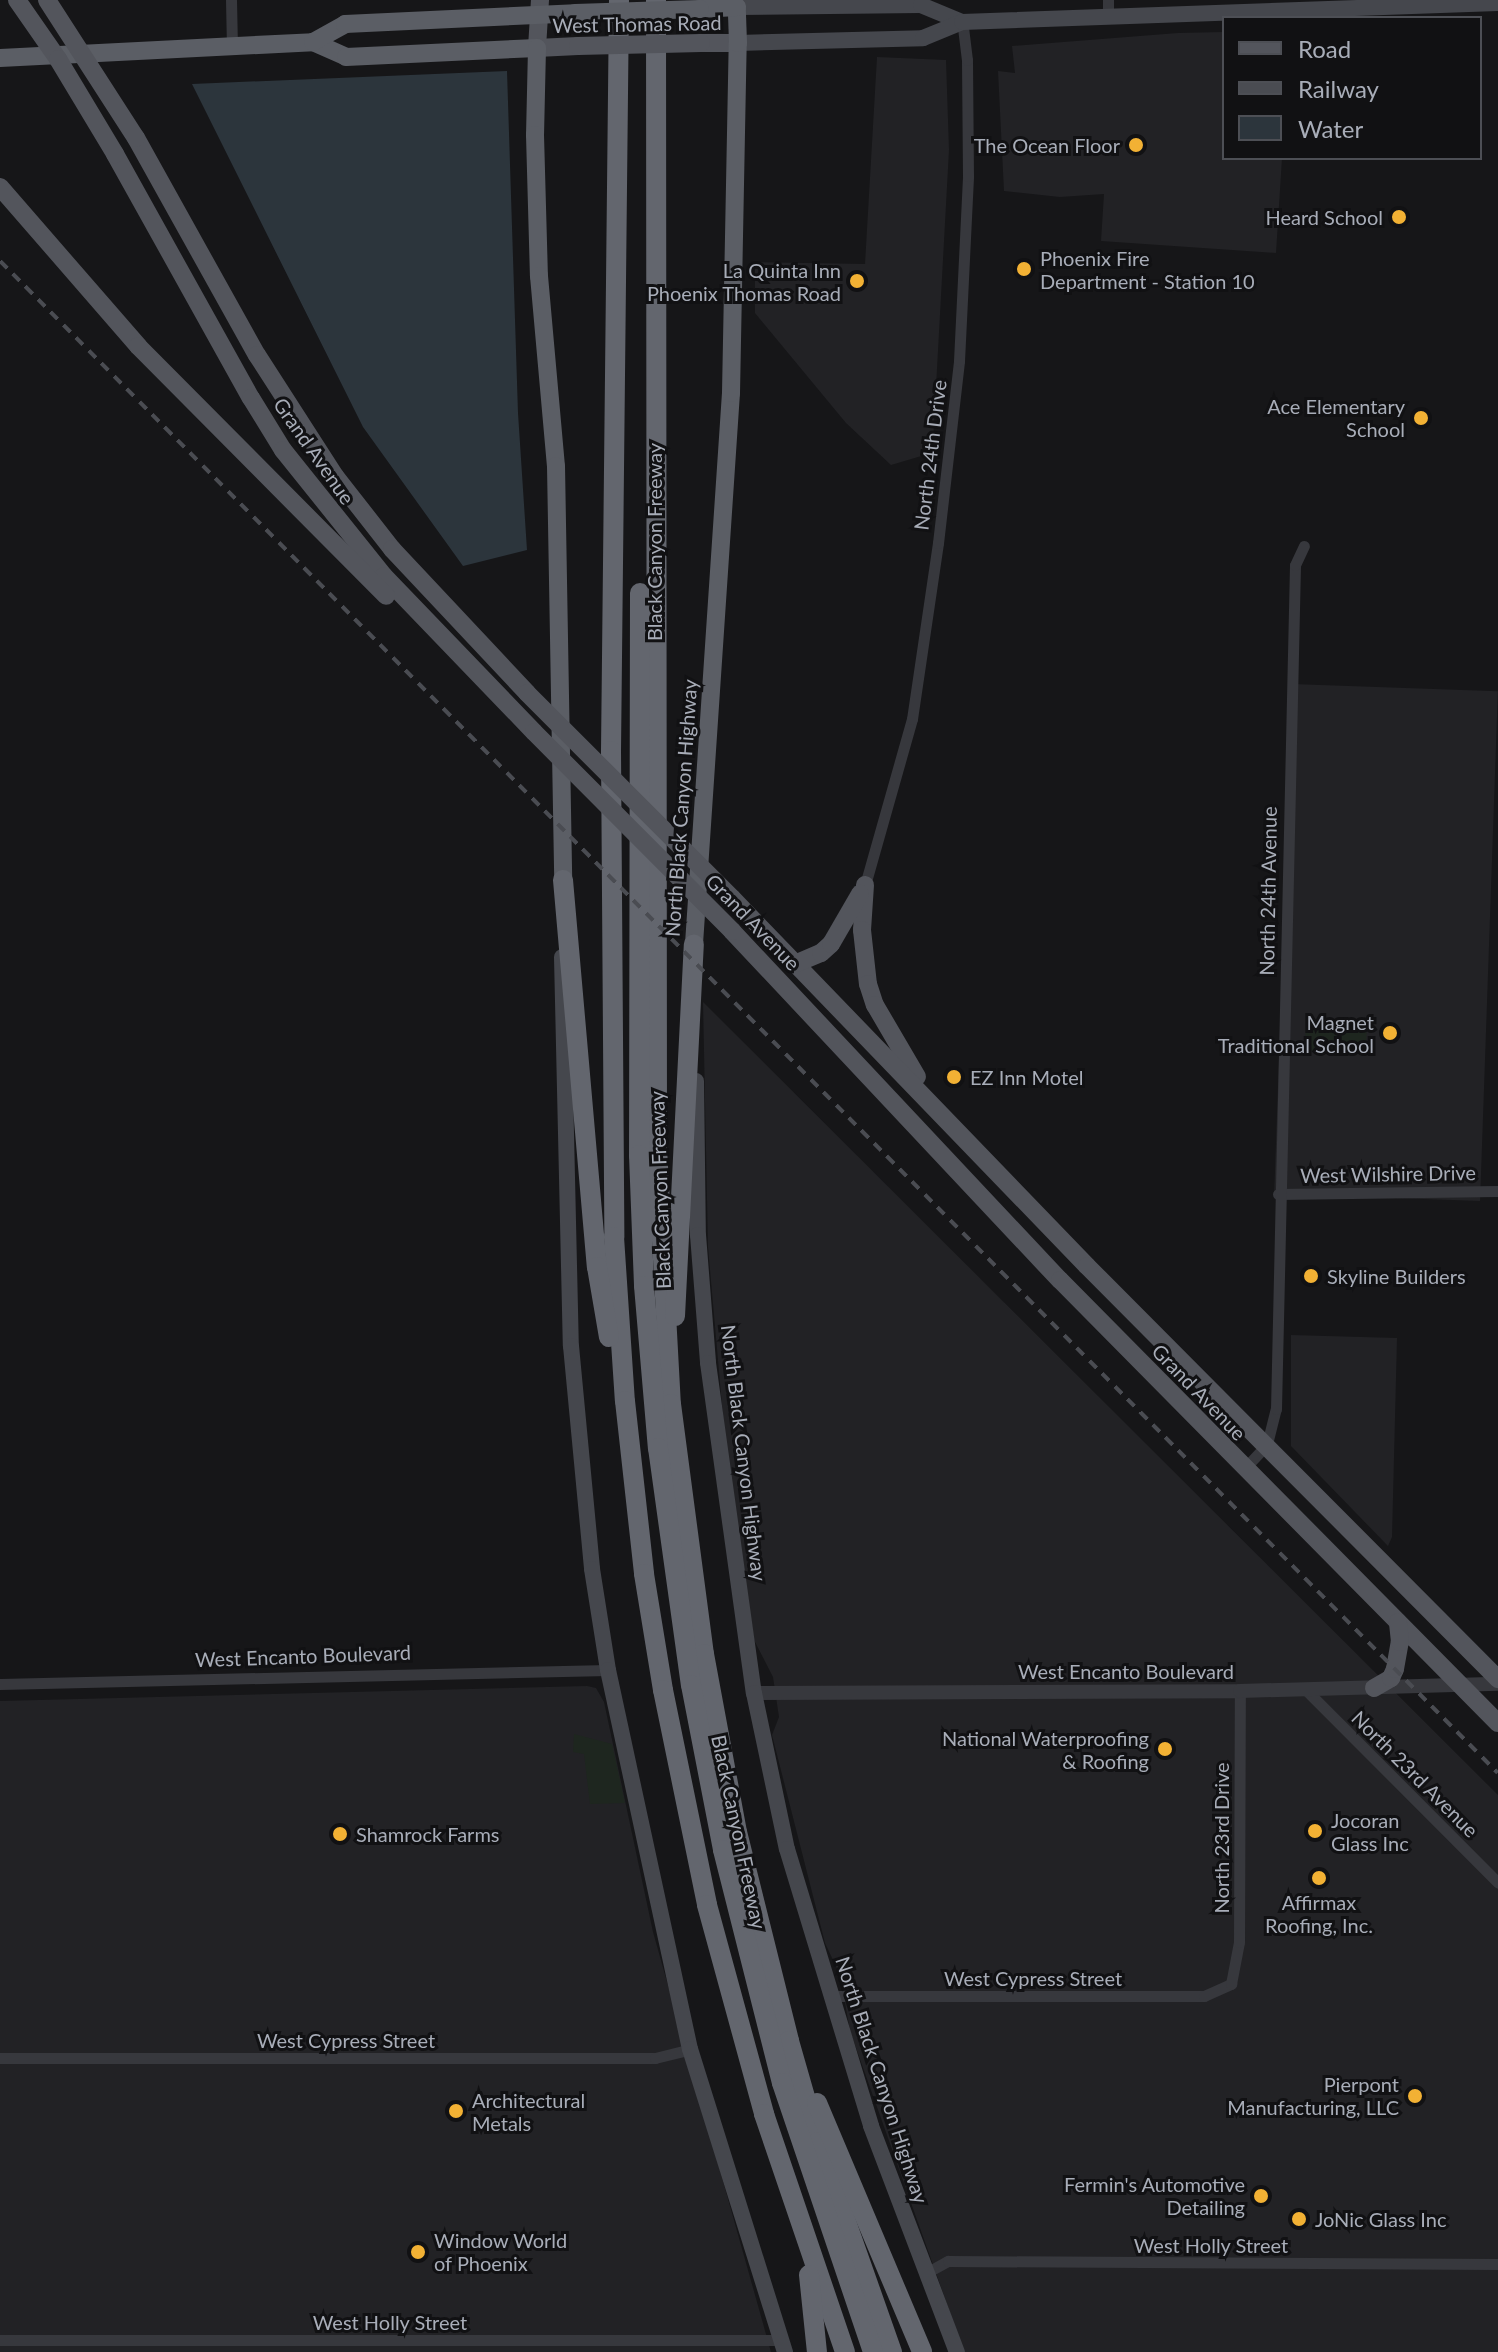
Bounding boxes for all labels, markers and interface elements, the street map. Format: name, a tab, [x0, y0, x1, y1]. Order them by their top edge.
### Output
street label: West Thomas Road	[552, 11, 722, 37]
legend	[1222, 16, 1482, 160]
text: Road	[1298, 34, 1351, 63]
text: Railway	[1298, 74, 1379, 103]
text: Water	[1298, 114, 1363, 143]
place label: The Ocean Floor	[974, 133, 1120, 157]
marker: The Ocean Floor	[1127, 136, 1145, 154]
place label: Heard School	[1265, 205, 1383, 229]
marker: Heard School	[1390, 208, 1408, 226]
place label: Phoenix Fire Department - Station 10	[1040, 246, 1255, 293]
place label: La Quinta Inn Phoenix Thomas Road	[646, 258, 841, 305]
marker: Phoenix Fire Department - Station 10	[1015, 260, 1033, 278]
marker: La Quinta Inn Phoenix Thomas Road	[848, 272, 866, 290]
street label: North 24th Drive	[909, 378, 951, 532]
street label: Grand Avenue	[268, 393, 360, 509]
place label: Ace Elementary School	[1267, 394, 1405, 441]
marker: Ace Elementary School	[1412, 409, 1430, 427]
street label: Black Canyon Freeway	[642, 443, 666, 641]
street label: North Black Canyon Highway	[660, 678, 702, 938]
street label: North 24th Avenue	[1255, 806, 1281, 976]
street label: Grand Avenue	[701, 869, 805, 975]
place label: Magnet Traditional School	[1218, 1010, 1374, 1057]
marker: Magnet Traditional School	[1381, 1024, 1399, 1042]
place label: EZ Inn Motel	[970, 1065, 1083, 1089]
marker: EZ Inn Motel	[945, 1068, 963, 1086]
street label: Black Canyon Freeway	[645, 1091, 675, 1289]
street label: West Wilshire Drive	[1300, 1160, 1476, 1188]
place label: Skyline Builders	[1327, 1264, 1466, 1288]
marker: Skyline Builders	[1302, 1267, 1320, 1285]
street label: North Black Canyon Highway	[716, 1323, 772, 1583]
street label: Grand Avenue	[1147, 1339, 1251, 1445]
street label: West Encanto Boulevard	[195, 1640, 411, 1672]
street label: West Encanto Boulevard	[1018, 1659, 1234, 1683]
street label: North 23rd Avenue	[1347, 1706, 1483, 1842]
place label: National Waterproofing & Roofing	[942, 1726, 1149, 1773]
street label: Black Canyon Freeway	[707, 1733, 771, 1931]
marker: National Waterproofing & Roofing	[1156, 1740, 1174, 1758]
street label: North 23rd Drive	[1209, 1762, 1233, 1914]
place label: Jocoran Glass Inc	[1331, 1808, 1409, 1855]
place label: Shamrock Farms	[356, 1822, 499, 1846]
marker: Jocoran Glass Inc	[1306, 1822, 1324, 1840]
marker: Shamrock Farms	[331, 1825, 349, 1843]
marker: Affirmax Roofing, Inc.	[1310, 1869, 1328, 1887]
place label: Affirmax Roofing, Inc.	[1265, 1890, 1373, 1937]
street label: North Black Canyon Highway	[831, 1954, 933, 2206]
street label: West Cypress Street	[944, 1966, 1122, 1990]
street label: West Cypress Street	[257, 2028, 435, 2052]
place label: Pierpont Manufacturing, LLC	[1227, 2072, 1399, 2119]
marker: Pierpont Manufacturing, LLC	[1406, 2087, 1424, 2105]
place label: Architectural Metals	[472, 2088, 585, 2135]
marker: Architectural Metals	[447, 2102, 465, 2120]
place label: Fermin's Automotive Detailing	[1063, 2172, 1245, 2219]
marker: Fermin's Automotive Detailing	[1252, 2187, 1270, 2205]
place label: JoNic Glass Inc	[1315, 2207, 1446, 2231]
marker: JoNic Glass Inc	[1290, 2210, 1308, 2228]
place label: Window World of Phoenix	[434, 2228, 568, 2275]
street label: West Holly Street	[1134, 2233, 1288, 2257]
marker: Window World of Phoenix	[409, 2243, 427, 2261]
street label: West Holly Street	[313, 2310, 467, 2334]

